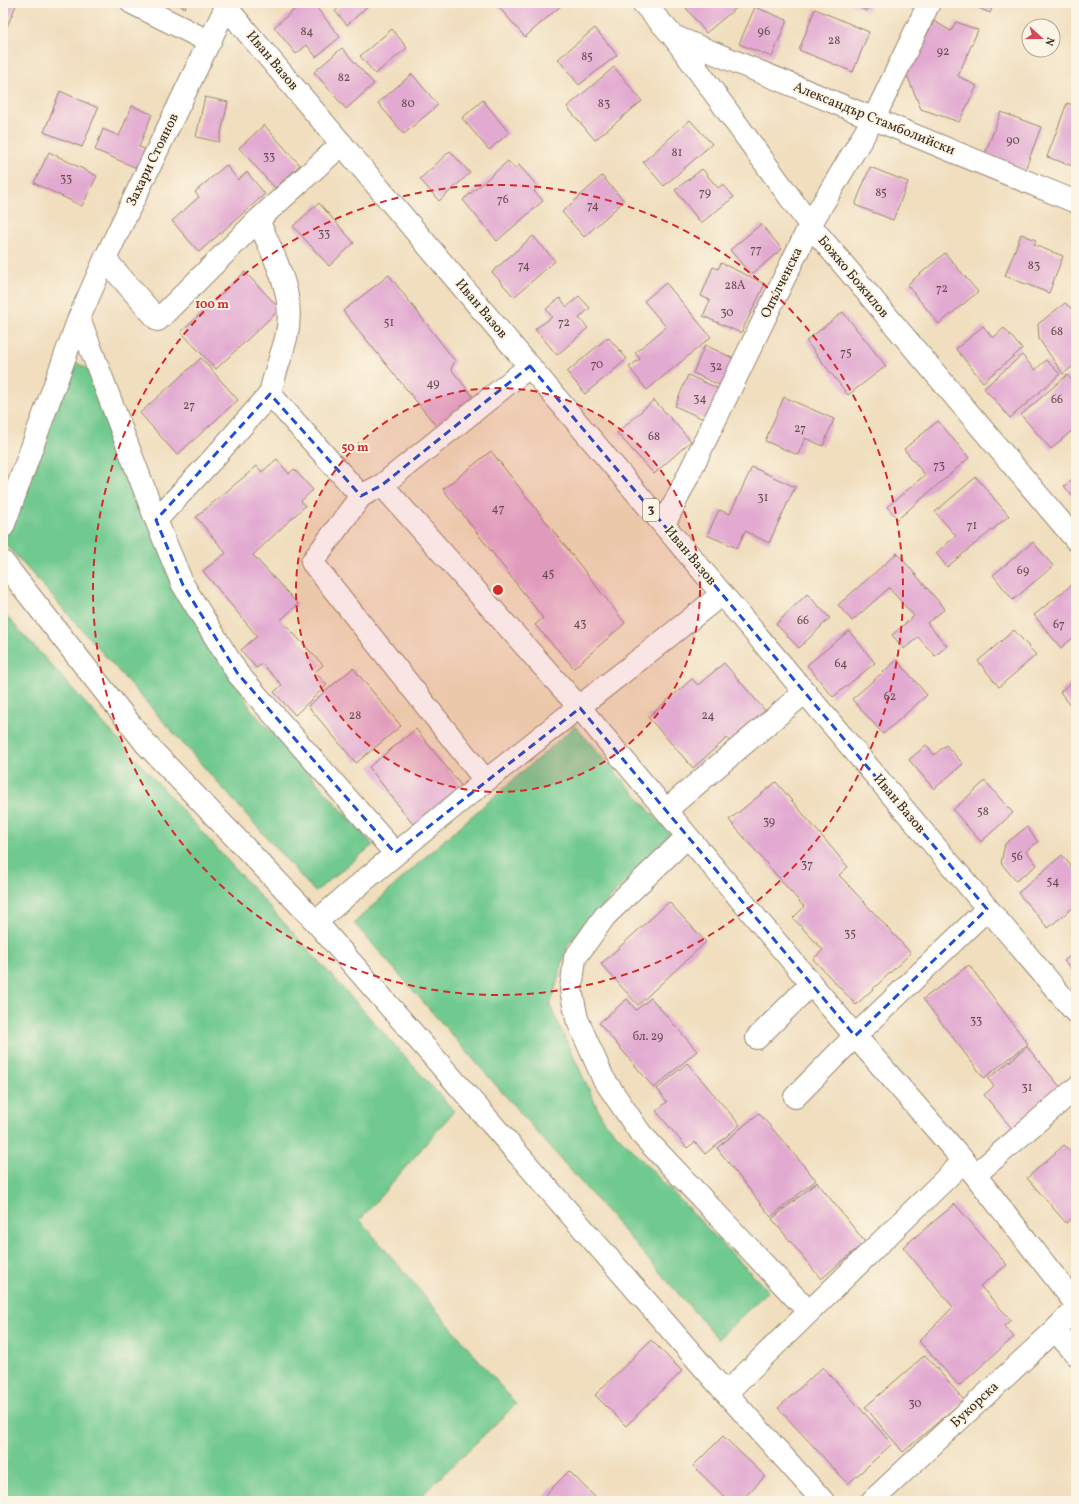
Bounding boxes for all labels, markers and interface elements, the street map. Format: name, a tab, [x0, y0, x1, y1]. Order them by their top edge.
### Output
north arrow	[1021, 18, 1061, 58]
house number: 84	[301, 24, 313, 40]
house number: 96	[758, 24, 770, 40]
street label: Иван Вазов	[242, 27, 302, 95]
house number: 28	[828, 33, 840, 49]
text: N	[1041, 35, 1057, 47]
house number: 92	[937, 44, 949, 60]
house number: 85	[581, 49, 593, 65]
house number: 82	[338, 70, 350, 86]
street label: Александър Стамболийски	[790, 78, 958, 160]
house number: 80	[401, 96, 415, 112]
house number: 83	[598, 96, 610, 112]
street label: Захари Стоянов	[122, 110, 184, 210]
house number: 90	[1006, 133, 1020, 149]
house number: 81	[672, 145, 682, 161]
house number: 33	[263, 149, 275, 165]
house number: 33	[60, 171, 72, 187]
house number: 79	[699, 185, 711, 201]
house number: 85	[875, 185, 887, 201]
house number: 76	[497, 192, 509, 208]
house number: 74	[587, 198, 599, 214]
house number: 33	[318, 226, 330, 242]
street label: Божко Божилов	[813, 232, 893, 322]
house number: 77	[750, 242, 762, 258]
street label: Опълченска	[757, 244, 807, 322]
house number: 74	[518, 258, 530, 274]
house number: 83	[1028, 258, 1040, 274]
street label: Иван Вазов	[451, 275, 511, 343]
house number: 28А	[725, 278, 746, 294]
house number: 72	[936, 281, 948, 297]
text: 100 m	[195, 297, 229, 313]
house number: 30	[720, 305, 734, 321]
house number: 51	[384, 315, 394, 331]
house number: 72	[558, 315, 570, 331]
house number: 68	[1051, 324, 1063, 340]
house number: 75	[840, 345, 852, 361]
house number: 70	[591, 357, 603, 373]
house number: 32	[710, 359, 722, 375]
house number: 49	[426, 376, 440, 392]
house number: 34	[693, 391, 707, 407]
house number: 66	[1051, 392, 1063, 408]
house number: 27	[183, 398, 195, 414]
house number: 27	[794, 421, 806, 437]
house number: 68	[648, 429, 660, 445]
text: 50 m	[341, 440, 369, 456]
house number: 73	[933, 458, 945, 474]
house number: 31	[758, 490, 768, 506]
road number: 3	[643, 499, 659, 521]
house number: 47	[492, 501, 505, 517]
house number: 71	[967, 518, 977, 534]
street label: Иван Вазов	[660, 522, 720, 590]
house number: 69	[1017, 563, 1029, 579]
house number: 45	[542, 566, 555, 582]
centre of rings	[491, 583, 505, 597]
house number: 66	[797, 613, 809, 629]
house number: 43	[574, 616, 586, 632]
house number: 67	[1053, 617, 1065, 633]
house number: 64	[835, 656, 847, 672]
house number: 62	[884, 689, 896, 705]
house number: 28	[349, 708, 361, 724]
house number: 24	[701, 708, 715, 724]
street label: Иван Вазов	[869, 770, 929, 838]
house number: 58	[977, 804, 989, 820]
house number: 39	[763, 814, 775, 830]
house number: 56	[1011, 849, 1023, 865]
house number: 37	[801, 857, 813, 873]
house number: 54	[1047, 874, 1059, 890]
house number: 35	[844, 926, 856, 942]
house number: 33	[970, 1013, 982, 1029]
house number: бл. 29	[633, 1029, 663, 1045]
house number: 31	[1022, 1080, 1032, 1096]
street label: Букорска	[947, 1378, 1003, 1432]
house number: 30	[908, 1396, 922, 1412]

